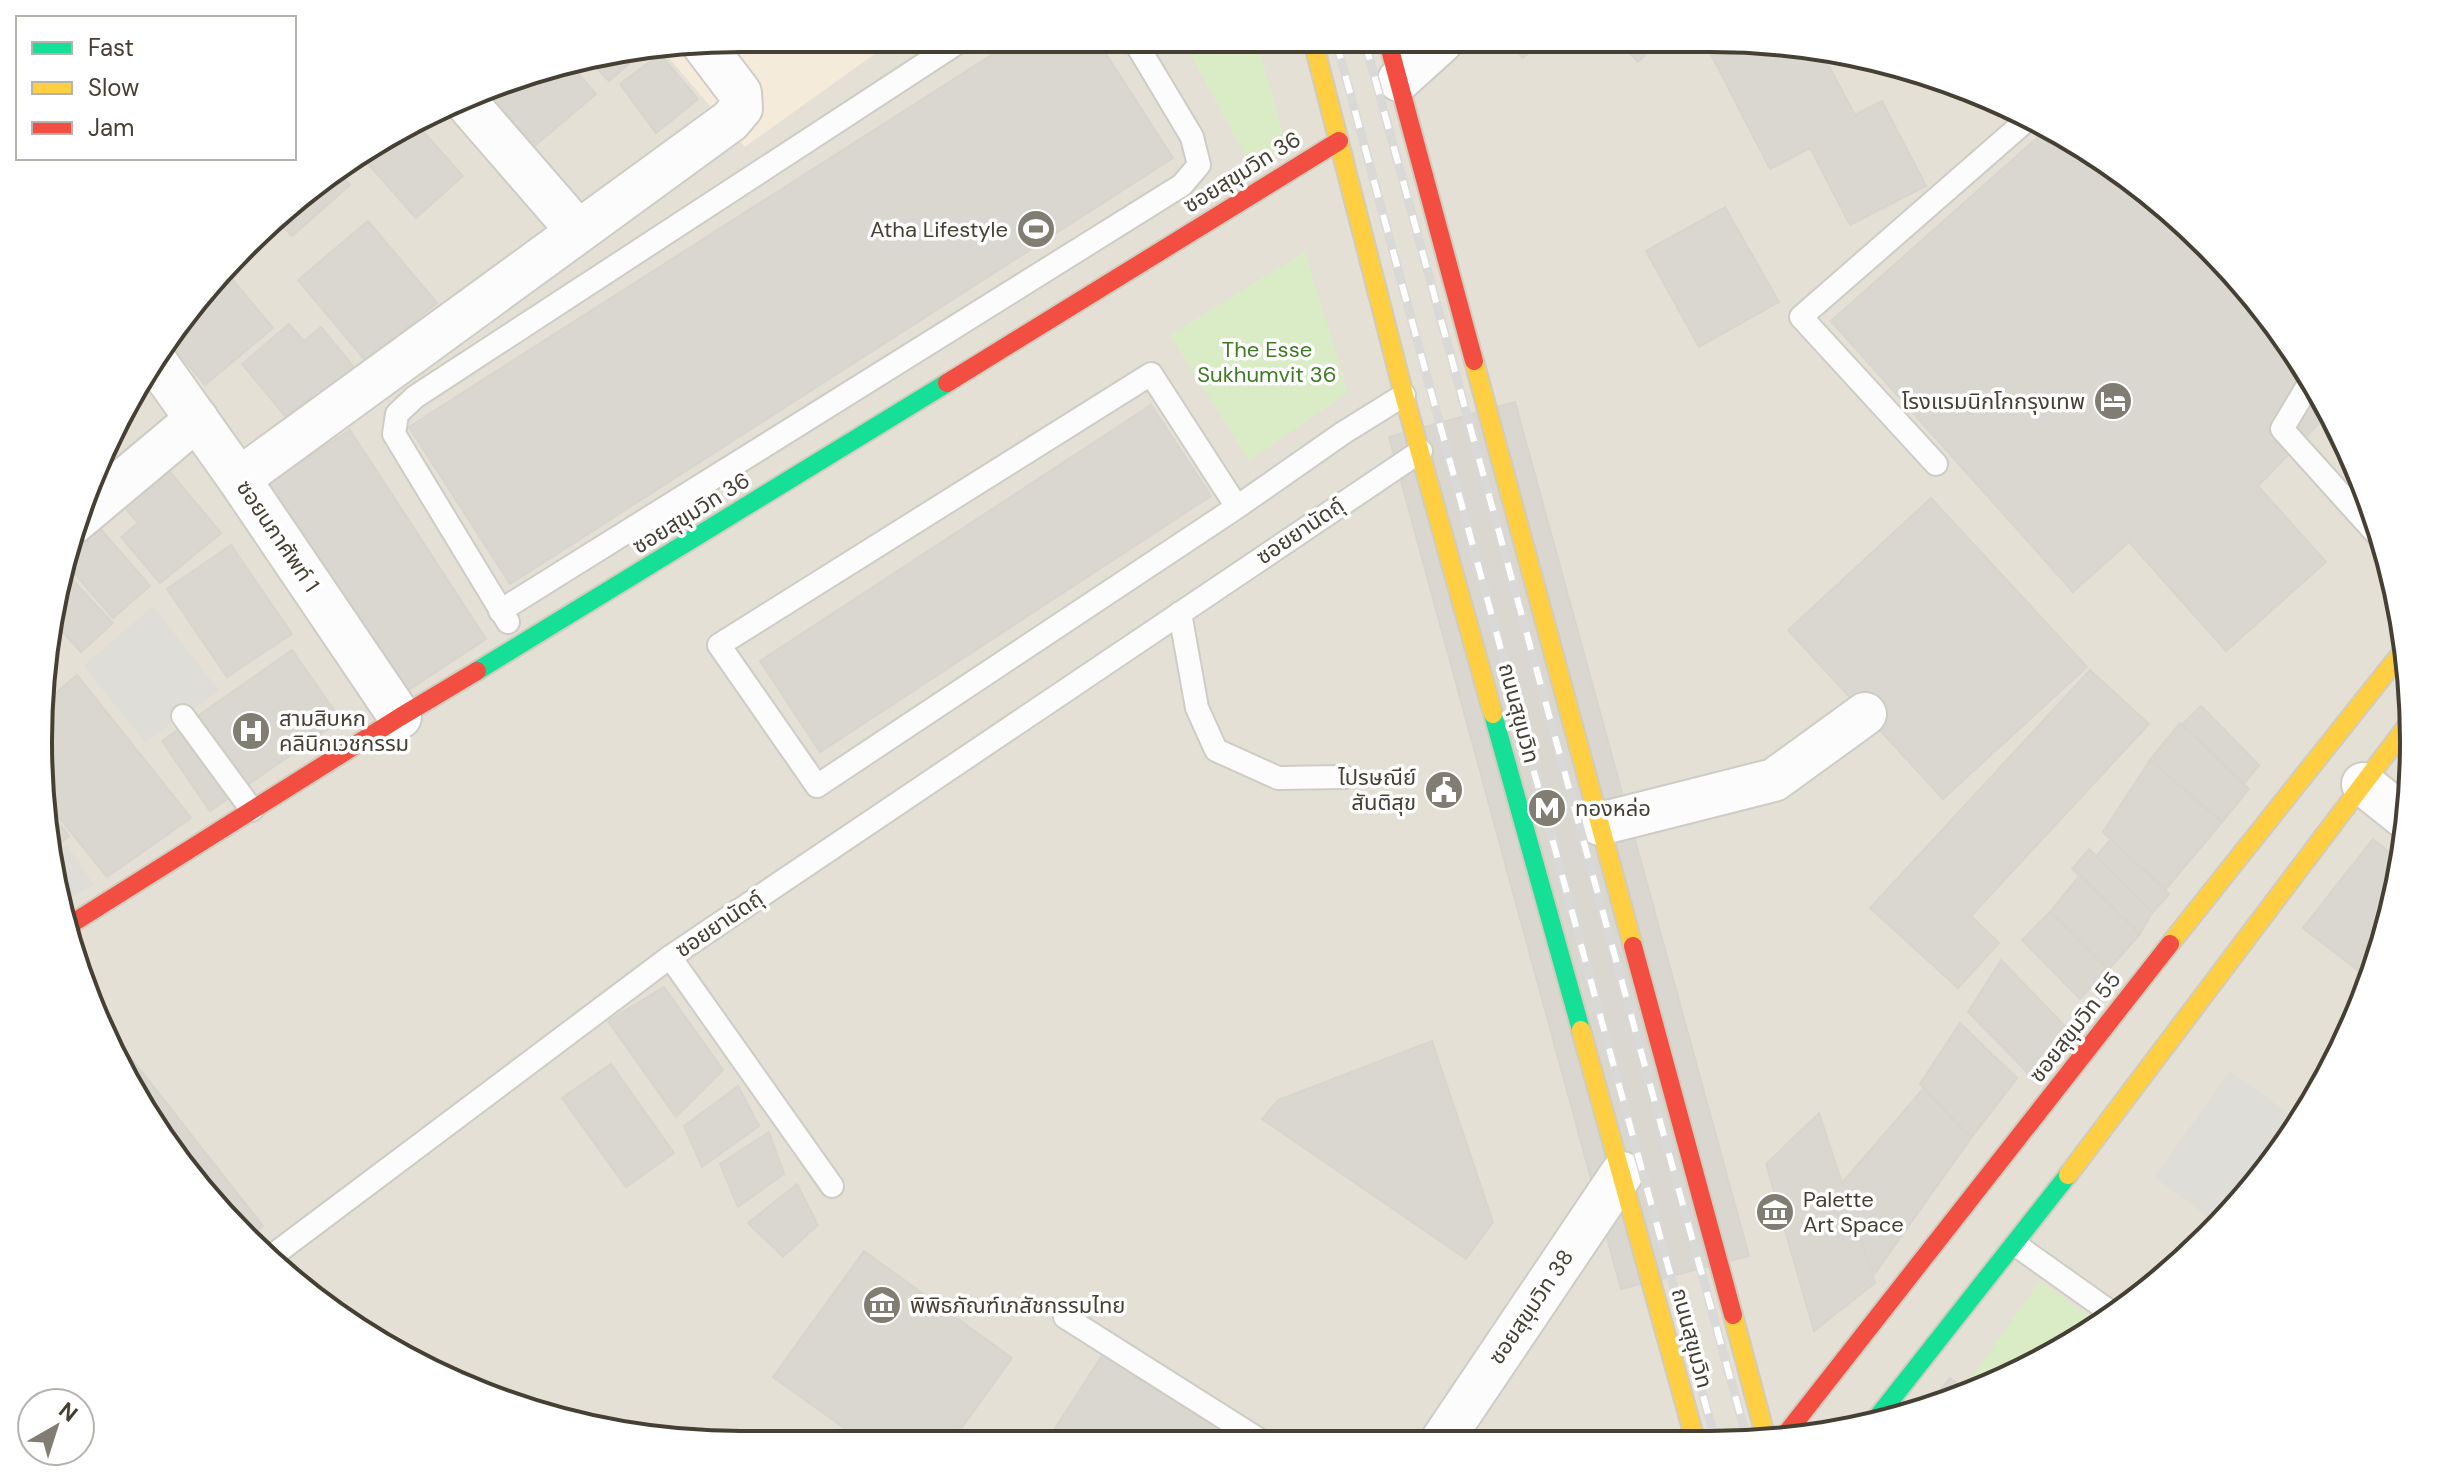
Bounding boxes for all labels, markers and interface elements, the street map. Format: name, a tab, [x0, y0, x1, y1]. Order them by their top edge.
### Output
legend	[16, 16, 296, 160]
text: Fast	[88, 32, 134, 63]
text: Slow	[88, 72, 139, 103]
text: Jam	[88, 112, 134, 143]
street label: ซอยสุขุมวิท 36	[1178, 124, 1306, 220]
sports icon: Atha Lifestyle	[1015, 208, 1057, 250]
place label: Atha Lifestyle	[870, 215, 1008, 244]
park label: The Esse Sukhumvit 36	[1197, 335, 1337, 389]
hotel icon: โรงแรมนิกโกกรุงเทพ	[2092, 380, 2134, 422]
place label: โรงแรมนิกโกกรุงเทพ	[1902, 387, 2085, 416]
street label: ซอยสุขุมวิท 36	[627, 465, 755, 561]
street label: ซอยนภาศัพท์ 1	[230, 474, 326, 598]
street label: ซอยยานัดถุ์	[1250, 491, 1350, 571]
street label: ถนนสุขุมวิท	[1492, 660, 1546, 766]
place label: สามสิบหก คลินิกเวชกรรม	[279, 704, 409, 758]
hospital icon: สามสิบหก คลินิกเวชกรรม	[230, 710, 272, 752]
place label: ไปรษณีย์ สันติสุข	[1337, 763, 1416, 817]
public building icon: ไปรษณีย์ สันติสุข	[1423, 769, 1465, 811]
metro station icon: ทองหล่อ	[1526, 787, 1568, 829]
place label: ทองหล่อ	[1575, 794, 1651, 823]
street label: ซอยยานัดถุ์	[669, 884, 769, 964]
street label: ซอยสุขุมวิท 55	[2023, 966, 2127, 1088]
place label: Palette Art Space	[1803, 1185, 1904, 1239]
museum icon: Palette Art Space	[1754, 1191, 1796, 1233]
street label: ซอยสุขุมวิท 38	[1482, 1244, 1580, 1370]
museum icon: พิพิธภัณฑ์เภสัชกรรมไทย	[861, 1284, 903, 1326]
street label: ถนนสุขุมวิท	[1665, 1285, 1719, 1391]
place label: พิพิธภัณฑ์เภสัชกรรมไทย	[910, 1291, 1125, 1320]
north arrow	[16, 1387, 96, 1467]
text: N	[53, 1396, 84, 1428]

